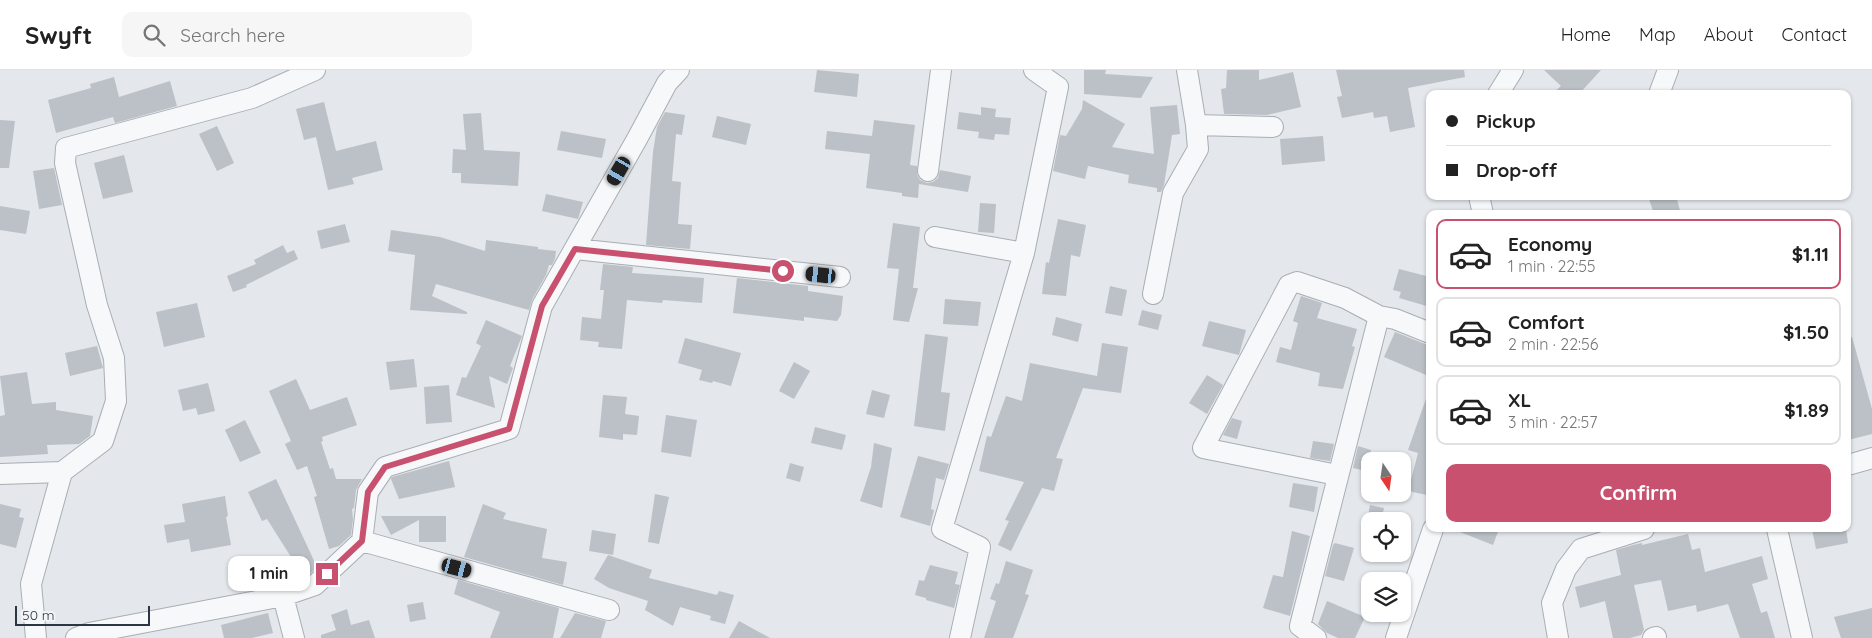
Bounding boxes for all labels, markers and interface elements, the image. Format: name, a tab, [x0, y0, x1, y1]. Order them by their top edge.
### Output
search box	[122, 12, 472, 57]
text: Swyft	[25, 20, 92, 50]
icon: search	[140, 21, 168, 49]
text: Search here	[180, 23, 285, 47]
text: Home	[1561, 23, 1611, 46]
text: Map	[1639, 23, 1676, 46]
text: About	[1704, 23, 1754, 46]
text: Contact	[1782, 23, 1847, 46]
text: Pickup	[1476, 109, 1536, 133]
car	[605, 154, 632, 188]
text: Drop-off	[1476, 158, 1557, 182]
icon: car	[1448, 232, 1493, 277]
text: Economy	[1508, 232, 1592, 256]
text: $1.11	[1792, 242, 1829, 266]
text: 1 min · 22:55	[1508, 256, 1596, 276]
route start	[772, 260, 794, 282]
car	[805, 266, 836, 284]
icon: car	[1448, 310, 1493, 355]
text: Comfort	[1508, 310, 1585, 334]
text: $1.50	[1783, 320, 1829, 344]
text: 2 min · 22:56	[1508, 334, 1598, 354]
icon: car	[1448, 388, 1493, 433]
text: XL	[1508, 388, 1531, 412]
text: $1.89	[1784, 398, 1829, 422]
text: 3 min · 22:57	[1508, 412, 1598, 432]
north arrow	[1361, 452, 1411, 502]
map controls	[1361, 452, 1411, 622]
button: Confirm	[1446, 464, 1831, 522]
button: locate	[1361, 512, 1411, 562]
callout: 1 min	[227, 556, 310, 592]
car	[440, 557, 473, 579]
text: 1 min	[250, 563, 288, 583]
route end	[316, 563, 338, 585]
button: layers	[1361, 572, 1411, 622]
scale bar	[15, 603, 150, 626]
text: 50 m	[22, 606, 55, 624]

